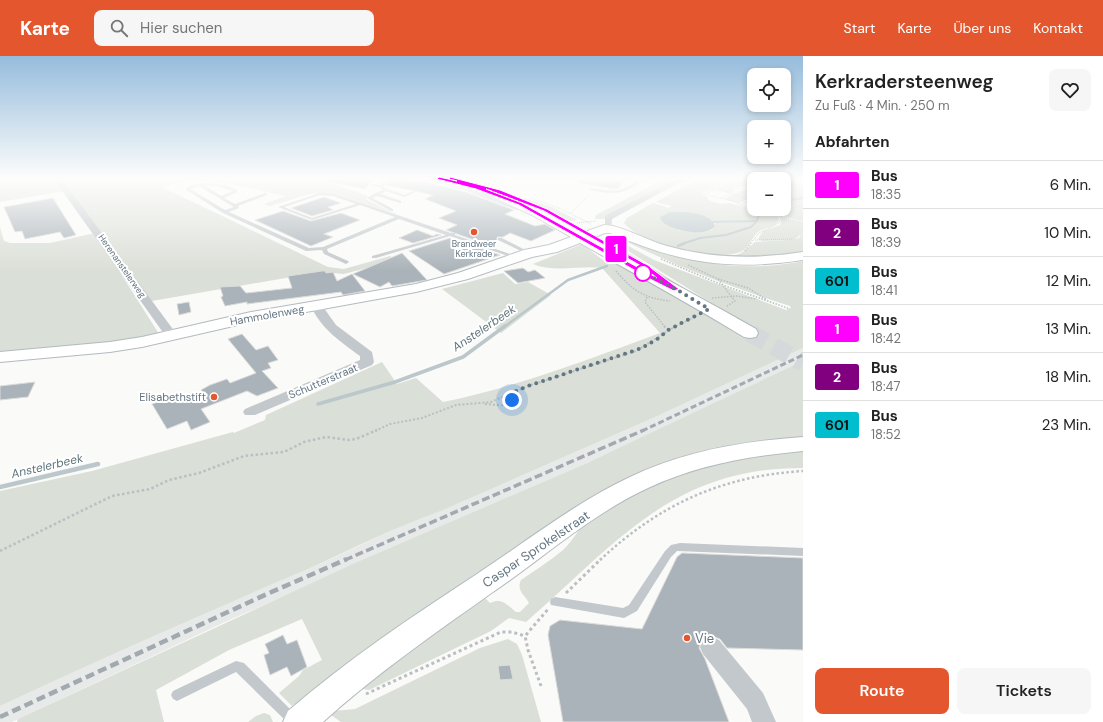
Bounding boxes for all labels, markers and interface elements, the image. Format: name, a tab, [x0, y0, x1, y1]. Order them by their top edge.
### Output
search box	[94, 10, 374, 46]
text: Karte	[20, 16, 70, 41]
icon: search	[108, 17, 130, 39]
text: Hier suchen	[140, 18, 222, 38]
text: Start	[844, 19, 875, 37]
text: Karte	[897, 19, 931, 37]
text: Über uns	[953, 19, 1011, 37]
text: Kontakt	[1033, 19, 1083, 37]
map controls	[747, 68, 791, 216]
button: locate	[747, 68, 791, 112]
text: Kerkradersteenweg	[815, 69, 994, 94]
button: heart	[1049, 69, 1091, 111]
text: Zu Fuß · 4 Min. · 250 m	[815, 97, 950, 114]
button: +	[747, 120, 791, 164]
text: Abfahrten	[815, 132, 890, 152]
text: Bus	[871, 166, 898, 186]
button: −	[747, 172, 791, 216]
text: 6 Min.	[1050, 175, 1091, 195]
text: 1	[834, 176, 840, 194]
text: 18:35	[871, 186, 901, 203]
text: Bus	[871, 214, 898, 234]
text: 10 Min.	[1044, 223, 1091, 243]
text: 2	[833, 224, 841, 242]
marker: Brandweer Kerkrade	[469, 227, 479, 237]
street label: Herenanstelerweg	[96, 232, 148, 300]
text: 18:39	[871, 234, 901, 251]
line badge: 1	[603, 236, 629, 262]
place label: Brandweer Kerkrade	[452, 238, 497, 260]
text: 1	[613, 240, 619, 258]
text: Bus	[871, 262, 898, 282]
unlabelled marker	[634, 264, 652, 282]
text: 12 Min.	[1046, 271, 1091, 291]
text: 601	[825, 272, 849, 290]
text: 18:41	[871, 282, 898, 299]
water label: Anstelerbeek	[448, 300, 520, 356]
street label: Hammolenweg	[229, 302, 305, 328]
text: Bus	[871, 310, 898, 330]
text: 13 Min.	[1046, 319, 1091, 339]
text: 1	[834, 320, 840, 338]
text: 18:42	[871, 330, 901, 347]
text: Bus	[871, 358, 898, 378]
street label: Schutterstraat	[286, 360, 360, 402]
text: 18 Min.	[1045, 367, 1091, 387]
text: 2	[833, 368, 841, 386]
text: 18:47	[871, 378, 900, 395]
place label: Elisabethstift	[139, 390, 206, 404]
your location	[502, 390, 522, 410]
marker: Elisabethstift	[209, 392, 219, 402]
text: Bus	[871, 406, 898, 426]
text: 23 Min.	[1042, 415, 1091, 435]
text: 601	[825, 416, 849, 434]
text: 18:52	[871, 426, 901, 443]
water label: Anstelerbeek	[9, 450, 85, 482]
street label: Caspar Sprokelstraat	[479, 507, 593, 591]
place label: Vie	[695, 630, 714, 647]
marker: Vie	[682, 633, 692, 643]
button: Route	[815, 668, 949, 714]
button: Tickets	[957, 668, 1091, 714]

